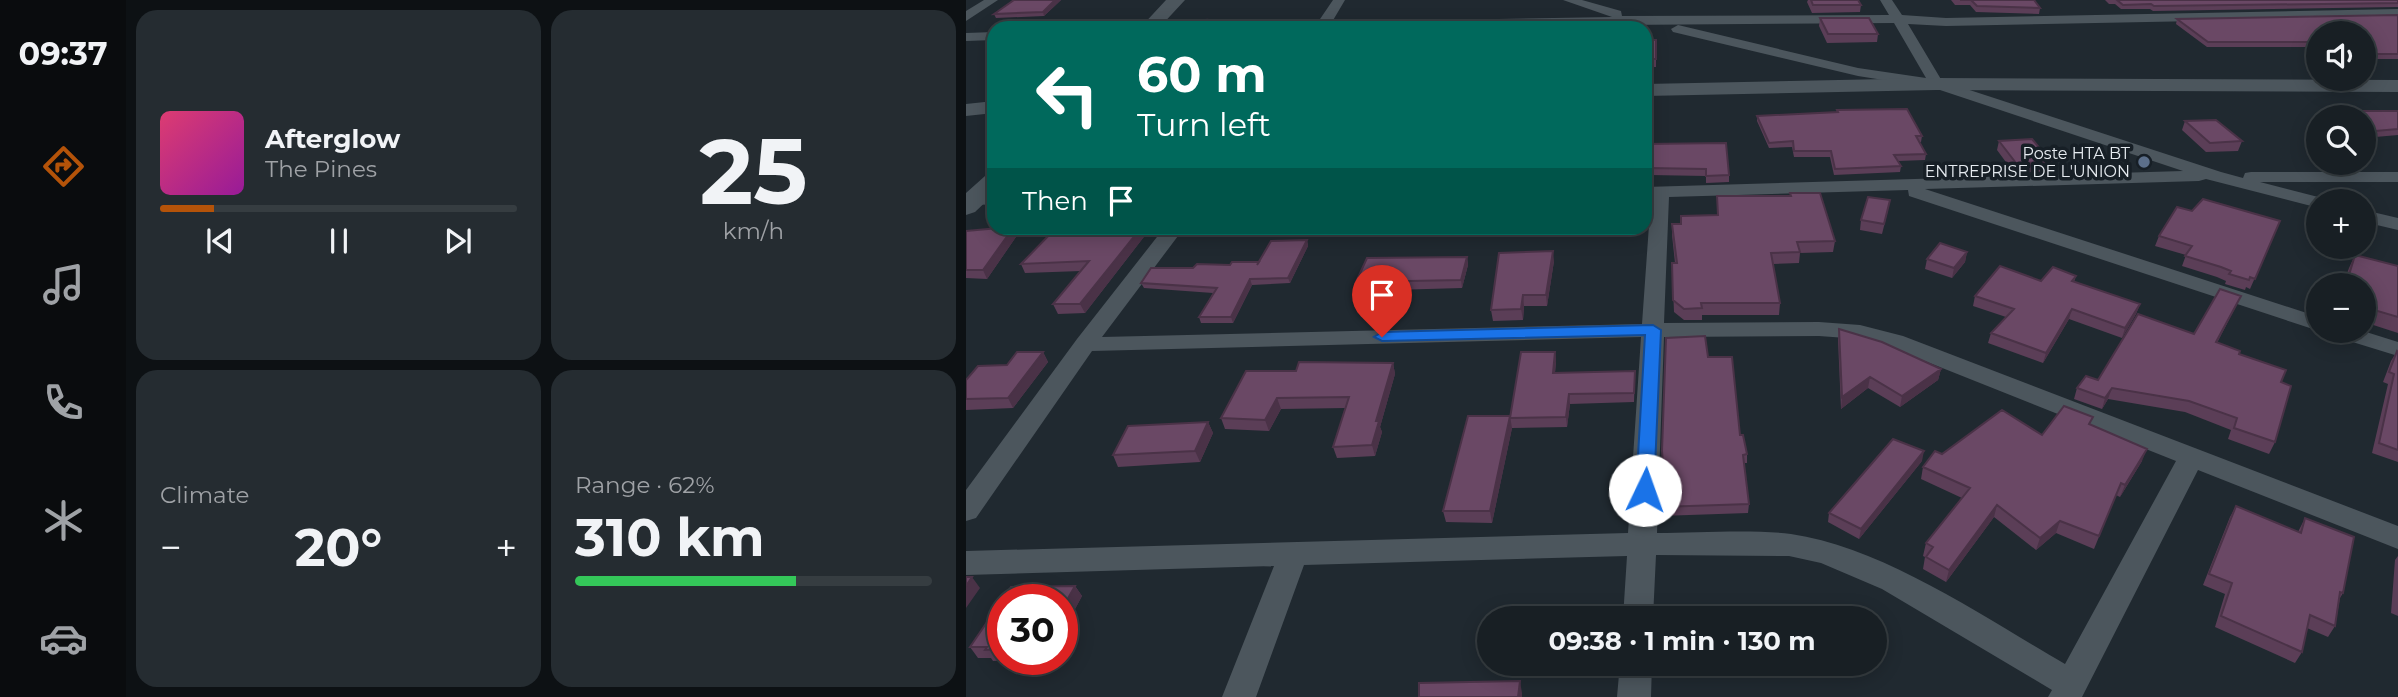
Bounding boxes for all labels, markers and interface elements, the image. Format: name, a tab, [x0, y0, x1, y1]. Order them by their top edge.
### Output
map controls	[2306, 21, 2376, 343]
button: sound	[2306, 21, 2376, 91]
text: 09:37	[18, 34, 108, 73]
text: 60 m	[1137, 45, 1267, 104]
icon: left	[1022, 49, 1113, 140]
text: Turn left	[1137, 105, 1271, 144]
button: search	[2306, 105, 2376, 175]
text: 25	[700, 116, 807, 227]
text: Afterglow	[265, 123, 400, 155]
icon: directions	[39, 142, 88, 191]
place label: Poste HTA BT ENTREPRISE DE L'UNION	[1925, 144, 2131, 181]
marker: Poste HTA BT ENTREPRISE DE L'UNION	[2136, 154, 2152, 170]
text: The Pines	[265, 155, 377, 183]
icon: arrive	[1102, 182, 1140, 220]
text: Then	[1022, 185, 1088, 217]
button: +	[2306, 189, 2376, 259]
text: km/h	[723, 217, 784, 245]
icon: previous	[201, 222, 239, 260]
icon: pause	[320, 222, 358, 260]
icon: next	[439, 222, 477, 260]
icon: music	[39, 260, 88, 309]
pin	[1352, 265, 1412, 337]
button: −	[2306, 273, 2376, 343]
icon: arrive	[1363, 276, 1401, 314]
icon: phone	[39, 378, 88, 427]
position arrow	[1608, 453, 1682, 527]
text: Range · 62%	[575, 471, 715, 499]
text: Climate	[160, 481, 249, 509]
icon: climate	[39, 496, 88, 545]
text: 310 km	[575, 506, 765, 569]
text: 20°	[295, 516, 382, 579]
text: −	[160, 524, 182, 571]
text: +	[495, 524, 517, 571]
speed limit sign: 30	[987, 584, 1078, 675]
icon: car	[39, 614, 88, 663]
text: 09:38 · 1 min · 130 m	[1548, 625, 1816, 657]

